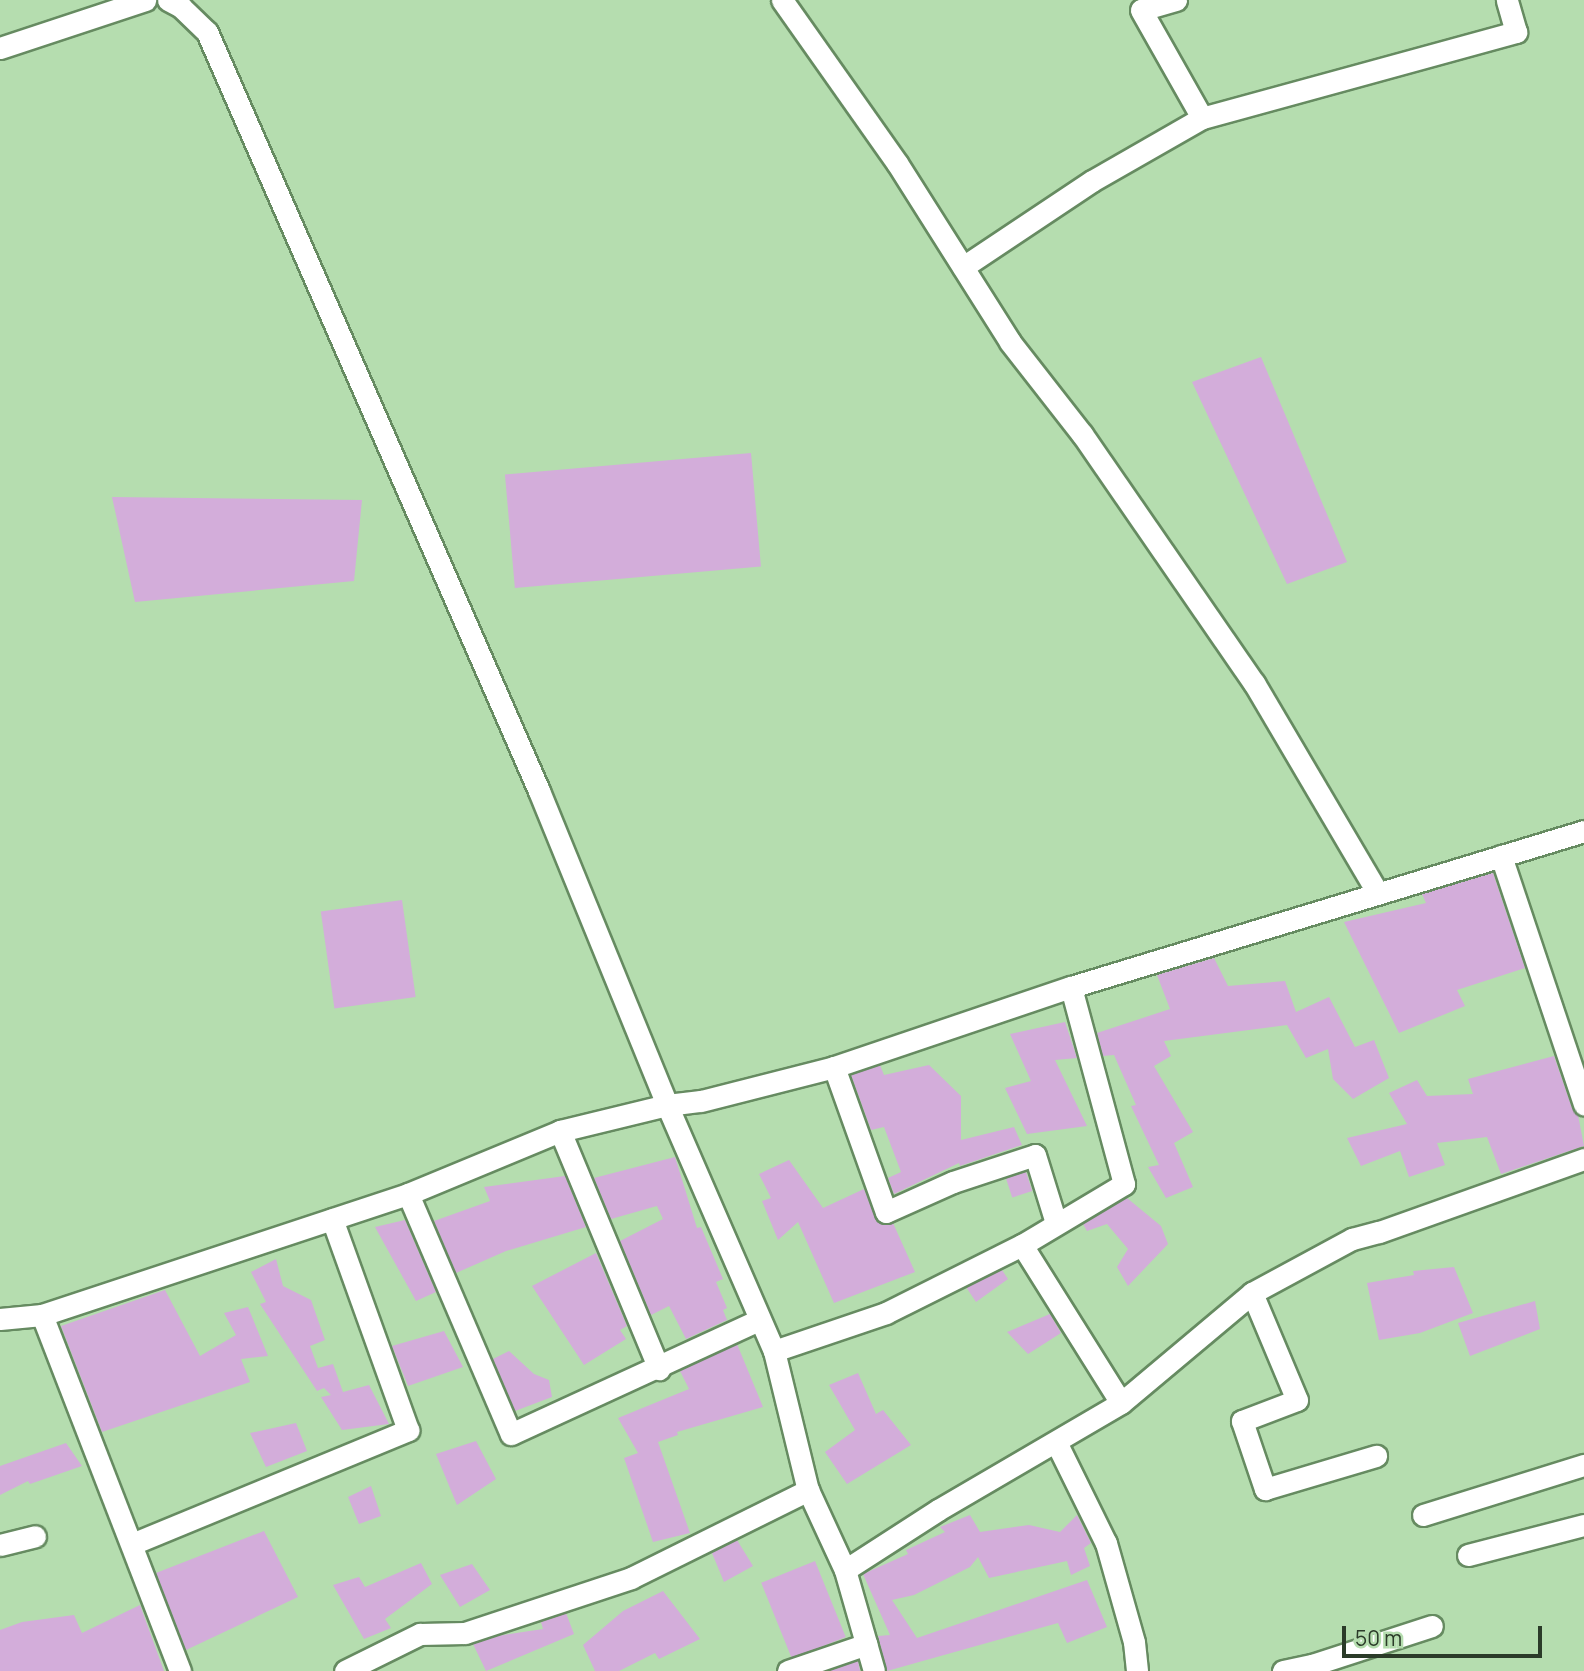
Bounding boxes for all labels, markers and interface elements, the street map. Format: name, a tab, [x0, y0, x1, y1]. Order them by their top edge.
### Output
scale bar	[1346, 1612, 1546, 1656]
text: 50 m	[1355, 1624, 1402, 1652]

